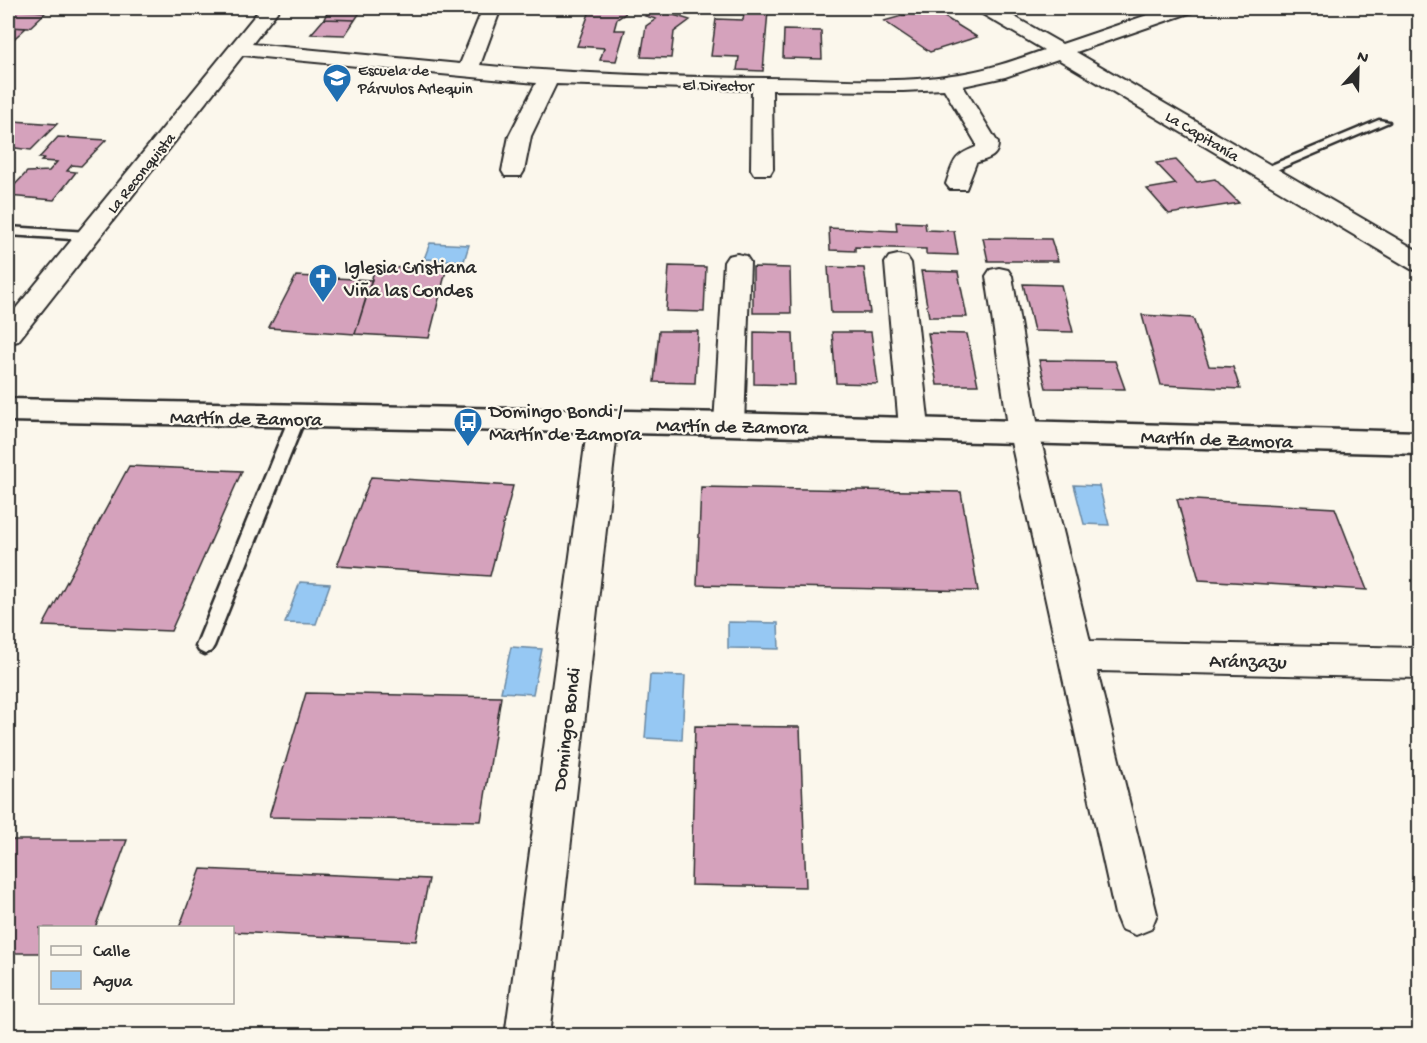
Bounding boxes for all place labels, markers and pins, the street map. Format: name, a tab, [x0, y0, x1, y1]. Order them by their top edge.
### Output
school or university icon: Escuela de Párvulos Arlequin	[321, 62, 353, 104]
place label: Escuela de Párvulos Arlequin	[357, 63, 473, 100]
place label: Iglesia Cristiana Viña las Condes	[343, 258, 477, 304]
church icon: Iglesia Cristiana Viña las Condes	[307, 262, 339, 304]
place label: Domingo Bondi / Martín de Zamora	[487, 402, 642, 448]
bus stop icon: Domingo Bondi / Martín de Zamora	[452, 406, 484, 448]

